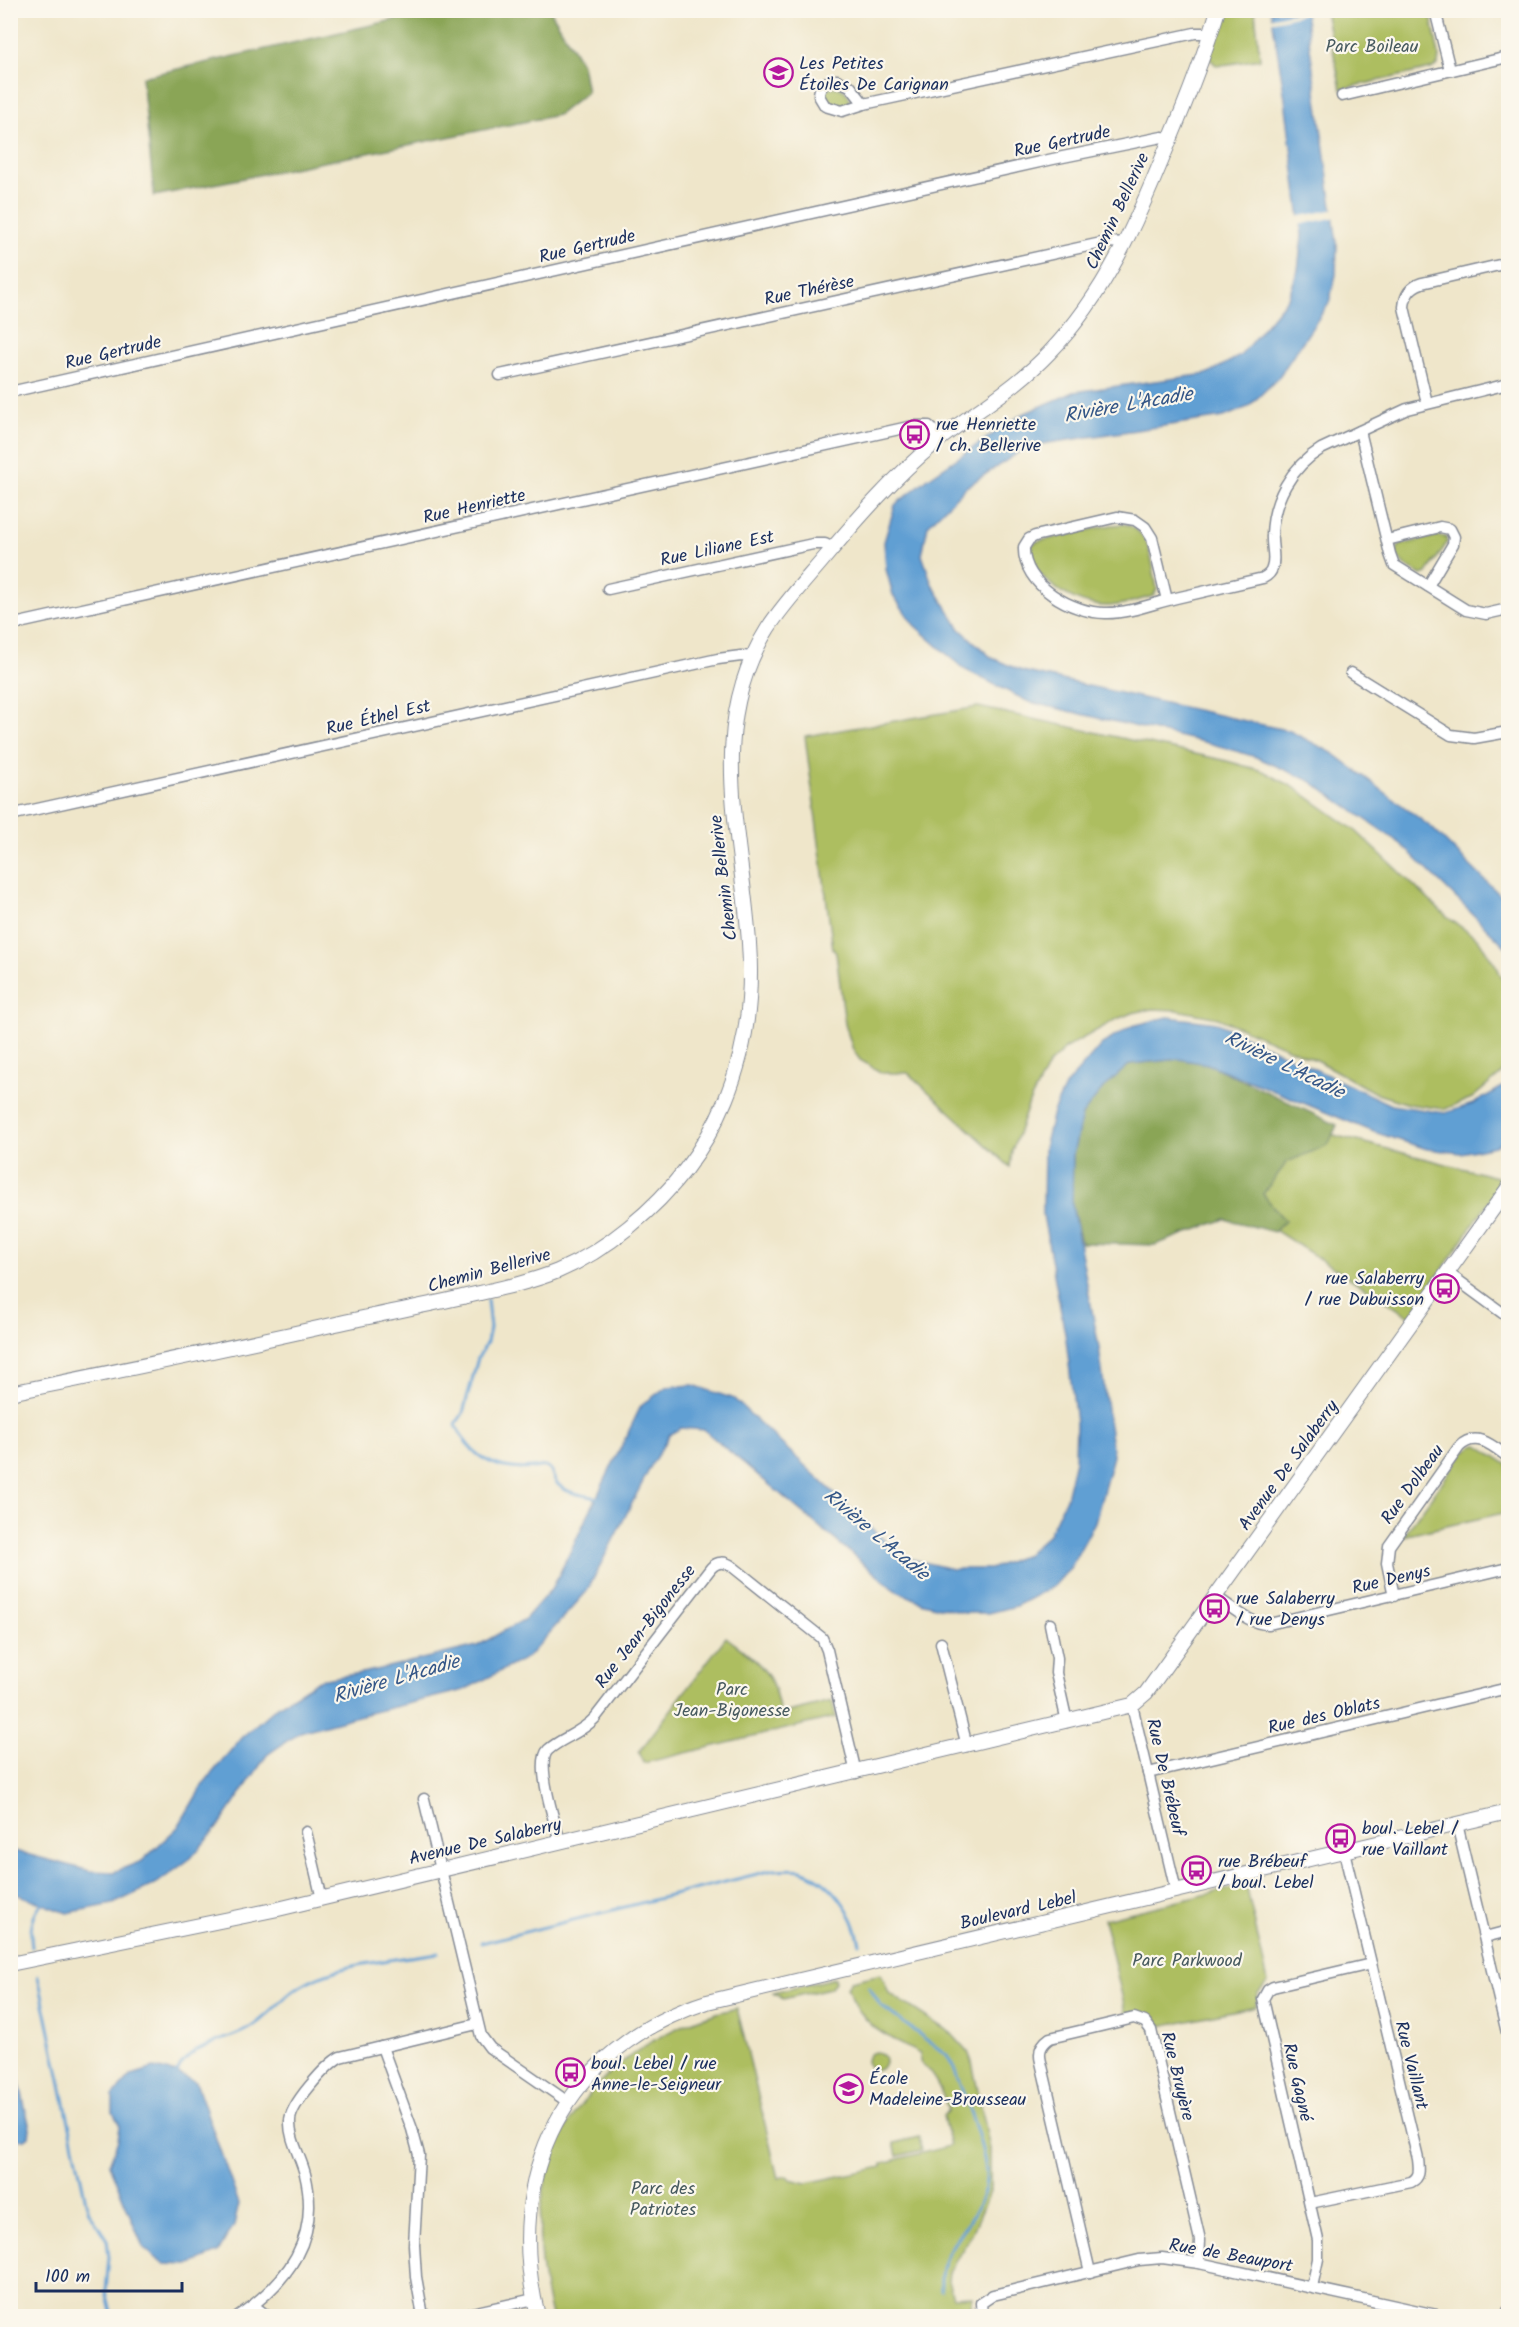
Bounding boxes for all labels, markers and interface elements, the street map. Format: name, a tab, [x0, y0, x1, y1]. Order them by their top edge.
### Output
park label: Parc Boileau	[1326, 33, 1419, 62]
place label: Les Petites Étoiles De Carignan	[799, 50, 949, 100]
school or university icon: Les Petites Étoiles De Carignan	[762, 57, 794, 89]
street label: Rue Gertrude	[1011, 118, 1113, 167]
street label: Chemin Bellerive	[1079, 148, 1158, 275]
street label: Rue Gertrude	[536, 222, 638, 273]
street label: Rue Thérèse	[762, 268, 857, 315]
street label: Rue Gertrude	[62, 328, 164, 379]
water label: Rivière L'Acadie	[1062, 379, 1197, 433]
place label: rue Henriette / ch. Bellerive	[936, 411, 1041, 461]
bus stop icon: rue Henriette / ch. Bellerive	[899, 418, 931, 450]
street label: Rue Henriette	[420, 482, 529, 533]
street label: Rue Liliane Est	[658, 523, 778, 576]
street label: Rue Éthel Est	[323, 692, 434, 745]
street label: Chemin Bellerive	[702, 813, 747, 942]
water label: Rivière L'Acadie	[1219, 1023, 1351, 1110]
street label: Chemin Bellerive	[425, 1241, 554, 1302]
place label: rue Salaberry / rue Dubuisson	[1305, 1265, 1425, 1315]
bus stop icon: rue Salaberry / rue Dubuisson	[1429, 1272, 1461, 1304]
street label: Avenue De Salaberry	[1232, 1394, 1347, 1537]
street label: Rue Dolbeau	[1374, 1438, 1453, 1531]
water label: Rivière L'Acadie	[816, 1481, 937, 1591]
street label: Rue Denys	[1349, 1557, 1434, 1604]
street label: Rue Jean-Bigonesse	[588, 1559, 704, 1695]
place label: rue Salaberry / rue Denys	[1236, 1585, 1335, 1635]
bus stop icon: rue Salaberry / rue Denys	[1199, 1592, 1231, 1624]
water label: Rivière L'Acadie	[330, 1646, 465, 1713]
park label: Parc Jean-Bigonesse	[674, 1676, 790, 1726]
street label: Rue des Oblats	[1265, 1689, 1384, 1743]
street label: Rue De Brébeuf	[1137, 1716, 1193, 1841]
street label: Avenue De Salaberry	[406, 1811, 565, 1874]
place label: boul. Lebel / rue Vaillant	[1362, 1815, 1459, 1865]
bus stop icon: boul. Lebel / rue Vaillant	[1325, 1822, 1357, 1854]
place label: rue Brébeuf / boul. Lebel	[1218, 1848, 1314, 1898]
bus stop icon: rue Brébeuf / boul. Lebel	[1181, 1855, 1213, 1887]
street label: Boulevard Lebel	[957, 1884, 1080, 1939]
park label: Parc Parkwood	[1132, 1947, 1243, 1976]
street label: Rue Vaillant	[1386, 2018, 1436, 2114]
street label: Rue Bruyère	[1151, 2029, 1202, 2124]
street label: Rue Gagné	[1273, 2040, 1320, 2126]
place label: boul. Lebel / rue Anne-le-Seigneur	[591, 2050, 722, 2100]
bus stop icon: boul. Lebel / rue Anne-le-Seigneur	[554, 2057, 586, 2089]
place label: École Madeleine-Brousseau	[869, 2065, 1027, 2115]
school or university icon: École Madeleine-Brousseau	[832, 2072, 864, 2104]
park label: Parc des Patriotes	[630, 2175, 696, 2225]
street label: Rue de Beauport	[1167, 2231, 1296, 2282]
scale bar	[36, 2255, 182, 2293]
text: 100 m	[45, 2263, 90, 2292]

